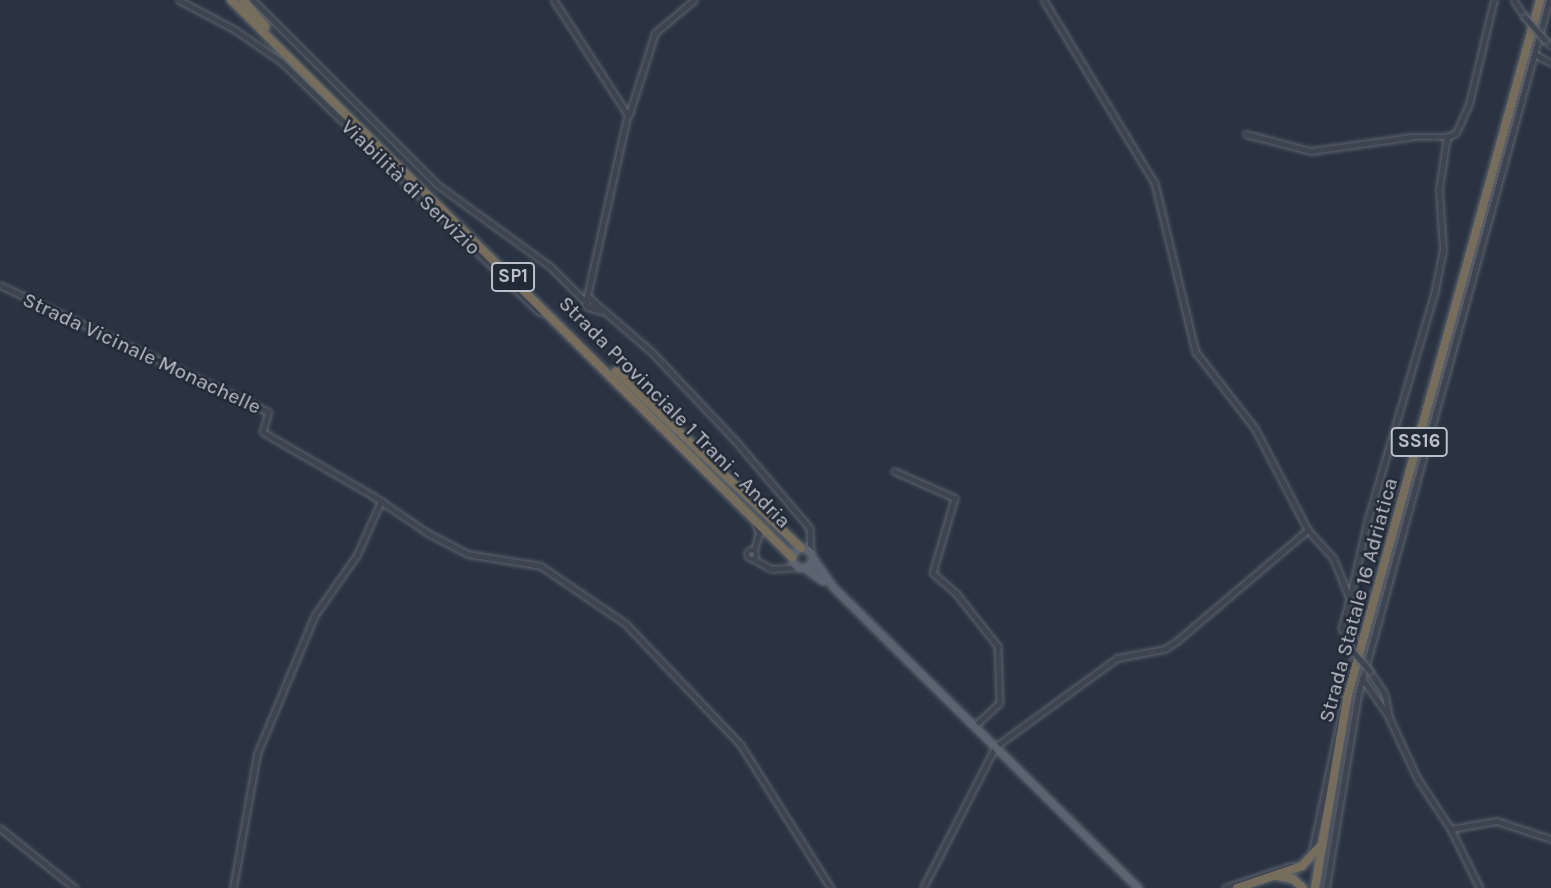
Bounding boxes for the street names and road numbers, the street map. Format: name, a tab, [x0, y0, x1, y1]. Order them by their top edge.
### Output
street label: Viabilità di Servizio	[336, 114, 486, 260]
road number: SP1	[490, 262, 536, 292]
street label: Strada Vicinale Monachelle	[19, 287, 265, 419]
street label: Strada Provinciale 1 Trani - Andria	[554, 291, 796, 533]
road number: SS16	[1389, 426, 1449, 458]
street label: Strada Statale 16 Adriatica	[1313, 475, 1403, 725]

